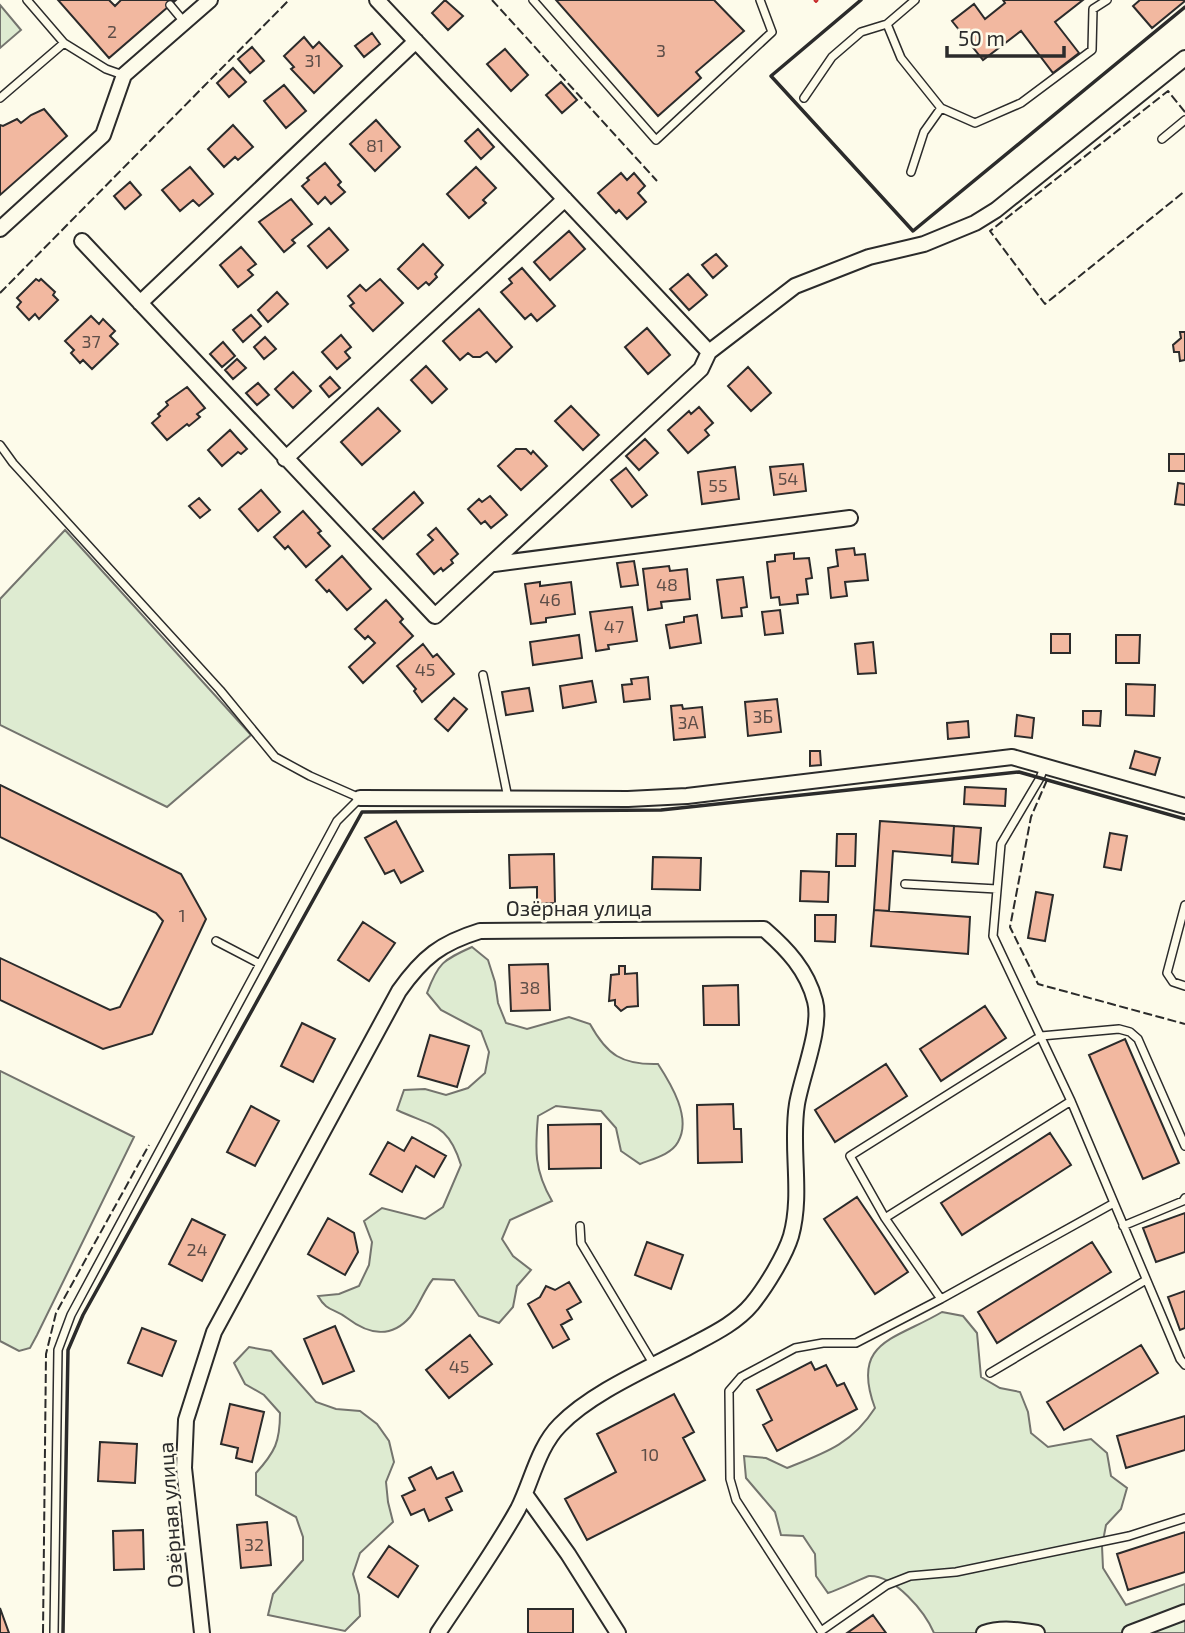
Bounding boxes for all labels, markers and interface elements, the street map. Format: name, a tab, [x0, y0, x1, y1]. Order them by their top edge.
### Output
scale bar	[947, 14, 1064, 58]
house number: 2	[107, 20, 117, 42]
text: 50 m	[958, 25, 1005, 50]
house number: 3	[656, 39, 666, 61]
house number: 31	[304, 49, 322, 71]
house number: 81	[366, 134, 384, 156]
house number: 37	[81, 330, 101, 352]
house number: 54	[778, 467, 798, 489]
house number: 55	[708, 474, 728, 496]
house number: 48	[656, 573, 678, 595]
house number: 46	[539, 588, 561, 610]
house number: 47	[604, 615, 624, 637]
house number: 45	[415, 658, 435, 680]
house number: 3Б	[753, 705, 773, 727]
house number: 3А	[677, 711, 699, 733]
street label: Озёрная улица	[506, 895, 652, 921]
house number: 1	[178, 904, 186, 926]
house number: 38	[520, 976, 540, 998]
house number: 24	[186, 1238, 208, 1260]
house number: 45	[449, 1355, 469, 1377]
street label: Озёрная улица	[152, 1441, 188, 1589]
house number: 10	[641, 1443, 659, 1465]
house number: 32	[244, 1533, 264, 1555]

